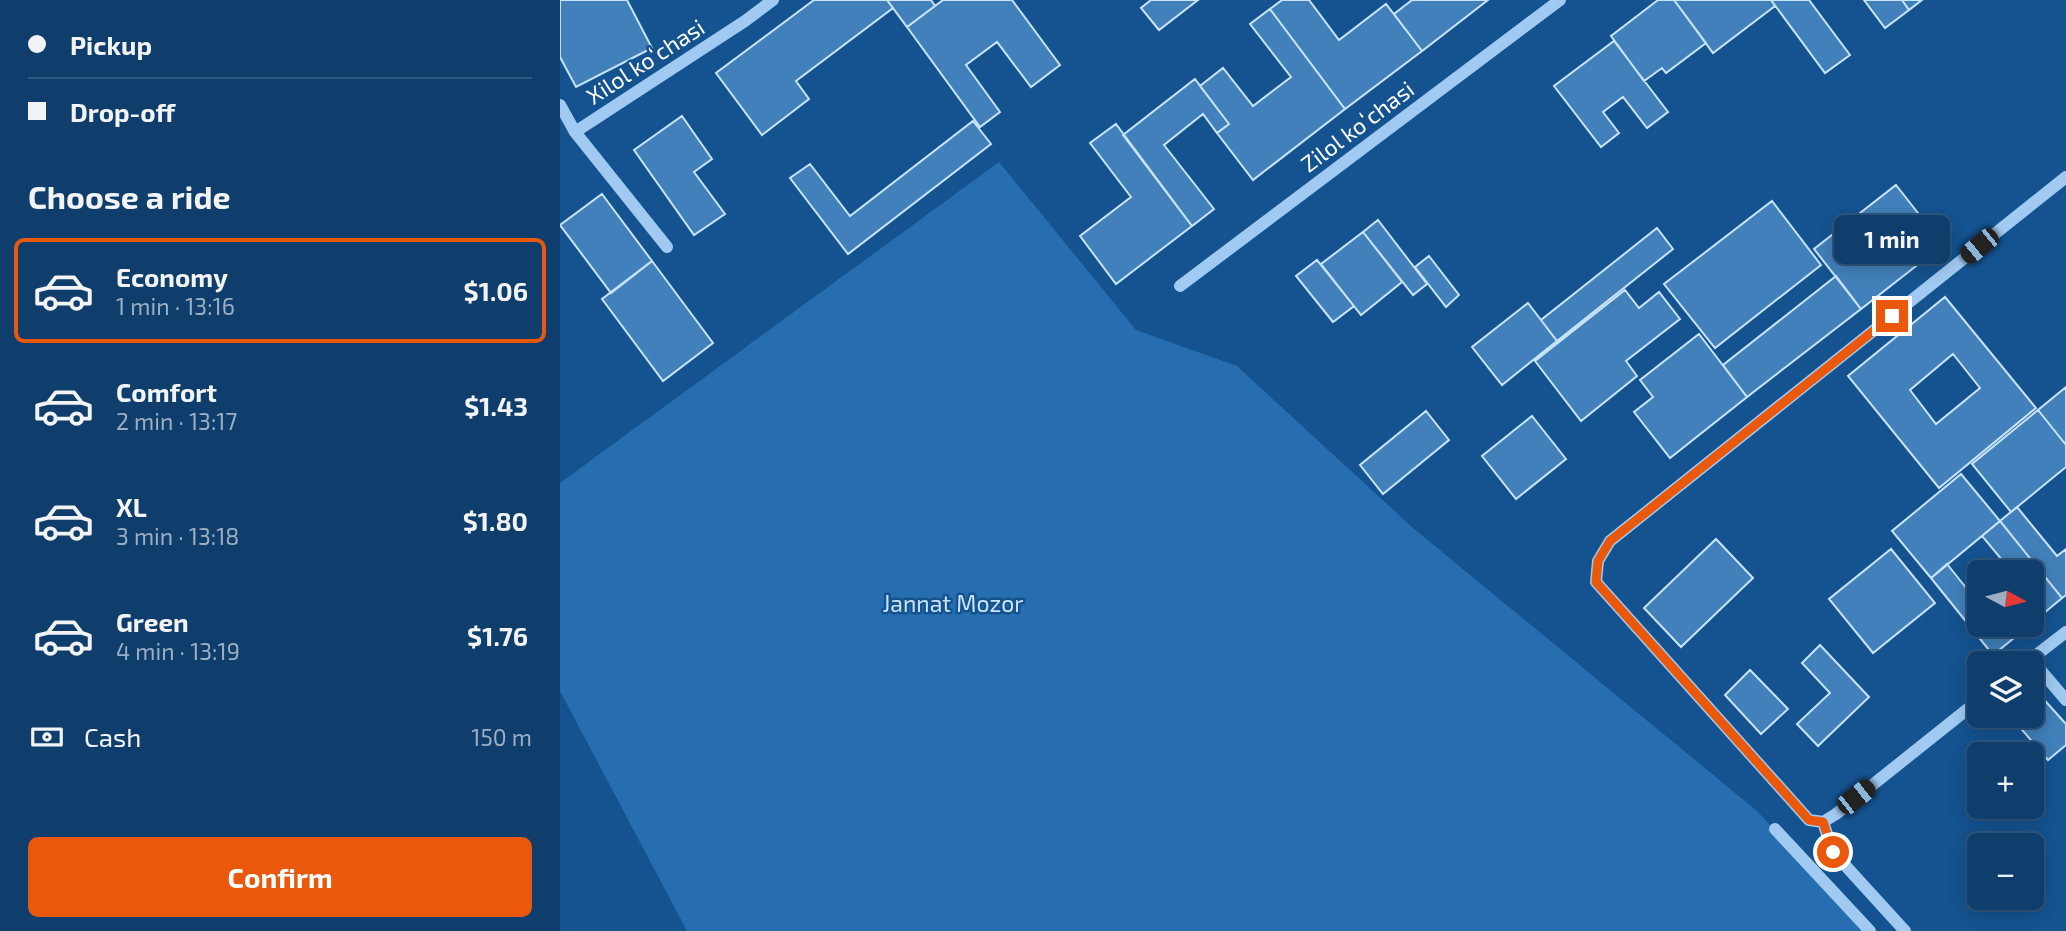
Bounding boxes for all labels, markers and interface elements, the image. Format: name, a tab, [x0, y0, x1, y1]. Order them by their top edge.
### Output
street label: Xilol koʻchasi	[581, 12, 709, 110]
text: Pickup	[70, 29, 152, 60]
street label: Zilol koʻchasi	[1295, 74, 1419, 178]
text: Drop-off	[70, 96, 175, 127]
text: Choose a ride	[28, 177, 231, 215]
callout: 1 min	[1834, 215, 1950, 264]
text: 1 min	[1864, 225, 1920, 253]
car	[1957, 225, 2002, 267]
icon: car	[32, 259, 95, 322]
text: Economy	[116, 261, 228, 292]
text: $1.06	[464, 275, 528, 306]
text: 1 min · 13:16	[116, 292, 235, 320]
route end	[1876, 300, 1908, 332]
icon: car	[32, 374, 95, 437]
text: Comfort	[116, 376, 217, 407]
text: $1.43	[464, 390, 528, 421]
text: 2 min · 13:17	[116, 407, 237, 435]
icon: car	[32, 489, 95, 552]
text: XL	[116, 491, 147, 522]
text: $1.80	[463, 505, 528, 536]
text: 3 min · 13:18	[116, 522, 239, 550]
north arrow	[1967, 560, 2044, 637]
map controls	[1967, 560, 2044, 910]
park label: Jannat Mozor	[883, 589, 1023, 617]
icon: car	[32, 604, 95, 667]
text: Green	[116, 606, 189, 637]
text: $1.76	[467, 620, 528, 651]
text: 4 min · 13:19	[116, 637, 240, 665]
button: layers	[1967, 651, 2044, 728]
icon: cash	[28, 718, 66, 756]
text: Cash	[84, 721, 141, 752]
text: 150 m	[471, 723, 532, 751]
button: +	[1967, 742, 2044, 819]
car	[1833, 776, 1880, 818]
button: −	[1967, 833, 2044, 910]
route start	[1817, 836, 1849, 868]
button: Confirm	[28, 837, 532, 917]

